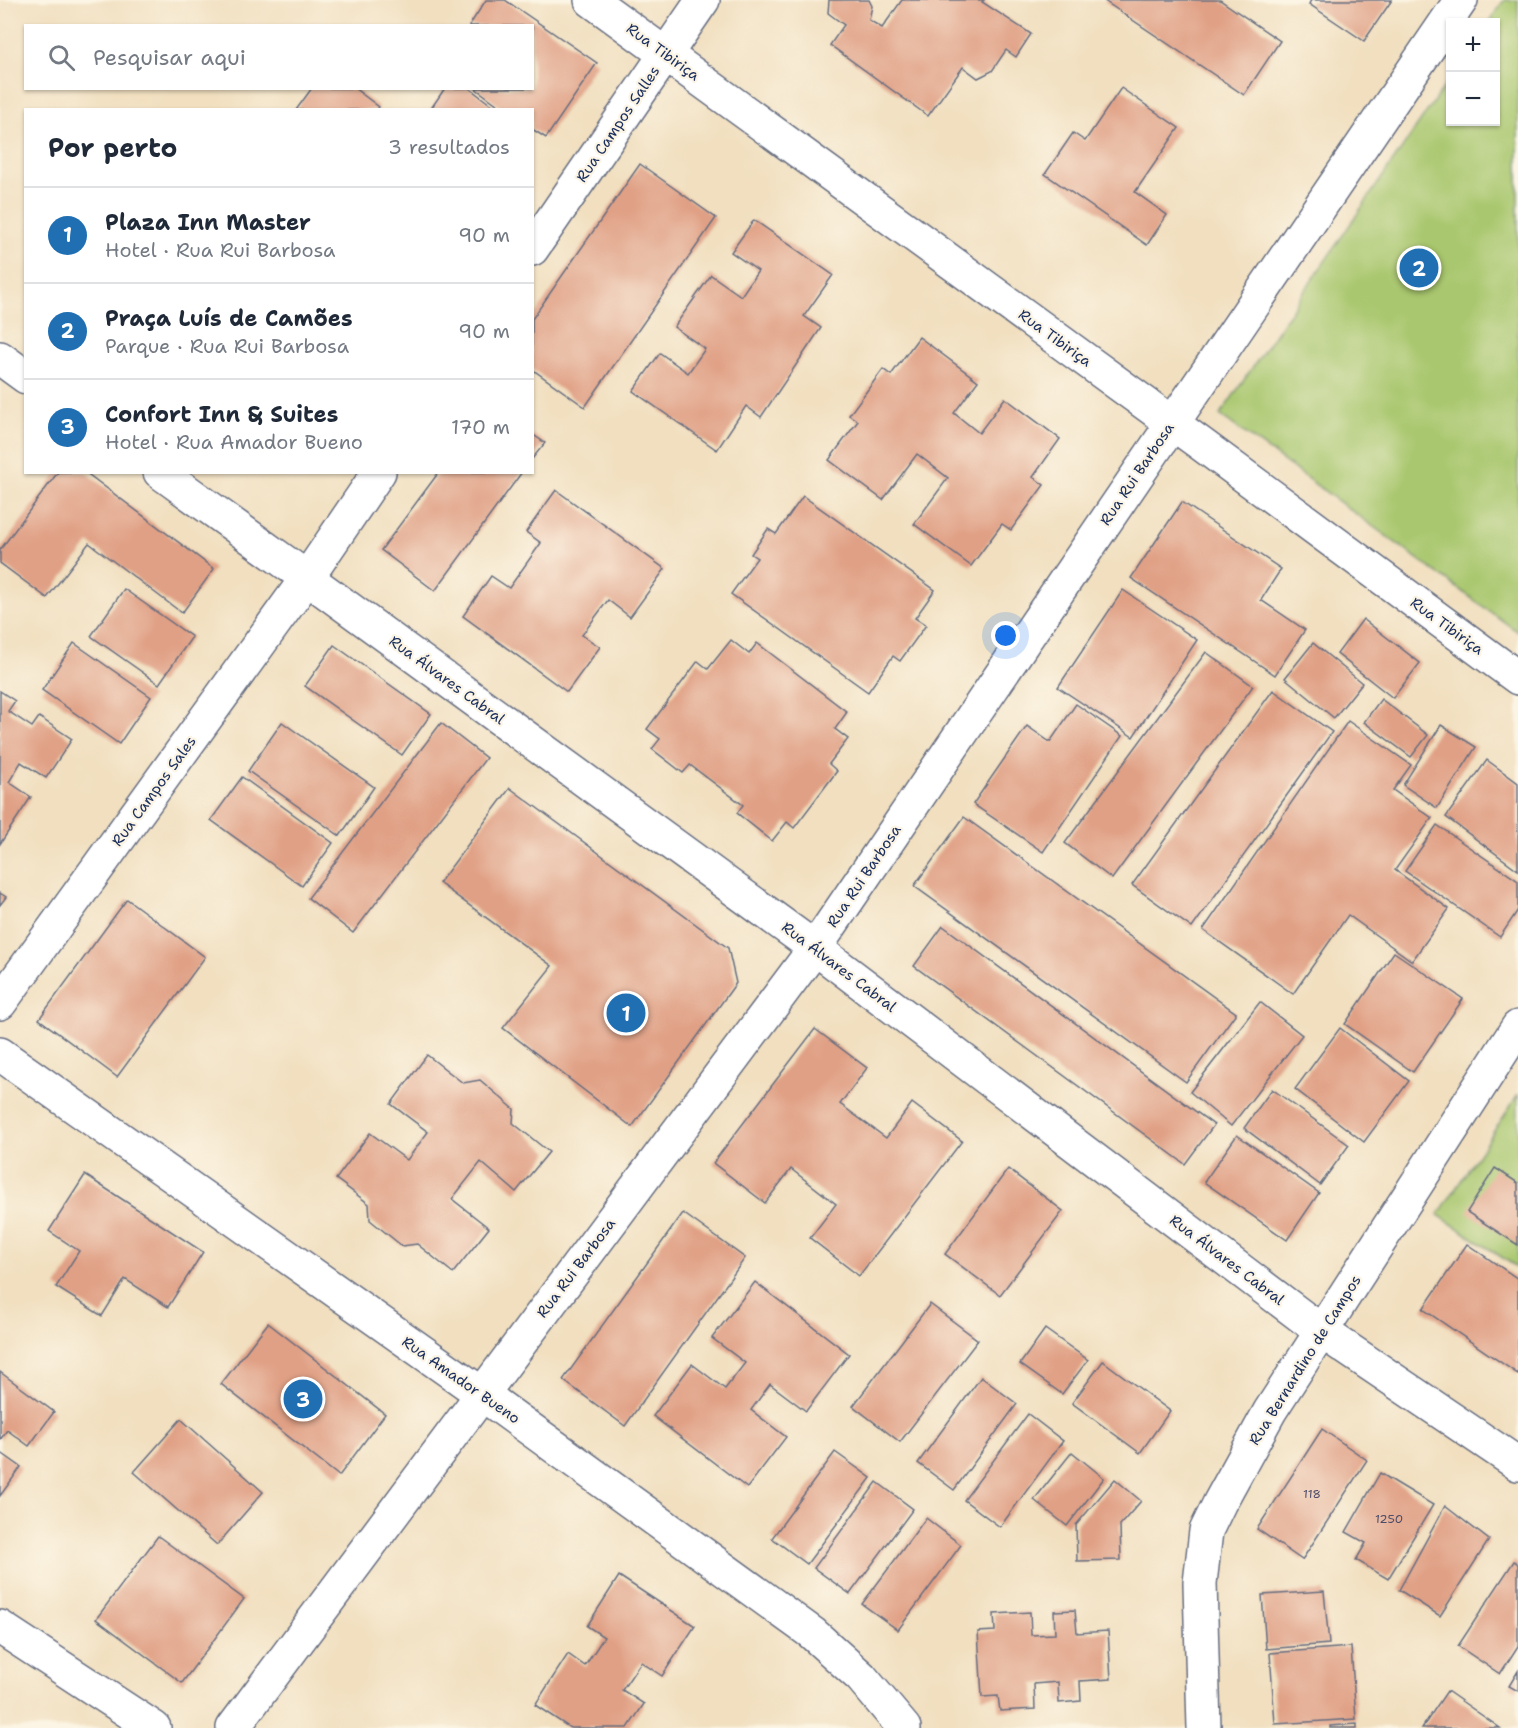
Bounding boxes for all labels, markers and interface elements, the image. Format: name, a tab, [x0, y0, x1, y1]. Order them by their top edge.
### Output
map controls	[1446, 18, 1500, 126]
button: +	[1446, 18, 1500, 72]
street label: Rua Tibiriça	[622, 19, 704, 86]
search box	[24, 24, 534, 90]
icon: search	[45, 41, 78, 74]
text: Pesquisar aqui	[93, 43, 246, 72]
street label: Rua Campos Salles	[572, 62, 664, 186]
button: −	[1446, 72, 1500, 126]
text: Por perto	[48, 130, 177, 165]
text: 3 resultados	[388, 134, 510, 160]
text: Plaza Inn Master	[105, 208, 311, 237]
text: 1	[63, 222, 72, 248]
text: 90 m	[458, 222, 510, 248]
text: Hotel · Rua Rui Barbosa	[105, 237, 336, 263]
pin: 2	[1400, 246, 1438, 290]
text: Praça Luís de Camões	[105, 304, 353, 333]
street label: Rua Tibiriça	[1014, 305, 1096, 372]
text: 2	[61, 318, 75, 344]
text: 90 m	[458, 318, 510, 344]
text: Parque · Rua Rui Barbosa	[105, 333, 349, 359]
text: Confort Inn & Suites	[105, 400, 338, 429]
text: 3	[61, 414, 75, 440]
text: 170 m	[451, 414, 510, 440]
street label: Rua Rui Barbosa	[1095, 418, 1179, 529]
text: Hotel · Rua Amador Bueno	[105, 429, 363, 455]
street label: Rua Tibiriça	[1406, 593, 1488, 660]
your location	[991, 621, 1020, 650]
street label: Rua Álvares Cabral	[385, 630, 510, 729]
street label: Rua Campos Sales	[107, 732, 201, 850]
street label: Rua Rui Barbosa	[822, 820, 906, 931]
street label: Rua Álvares Cabral	[778, 916, 901, 1017]
pin: 1	[606, 990, 646, 1036]
street label: Rua Álvares Cabral	[1166, 1209, 1289, 1310]
street label: Rua Rui Barbosa	[532, 1214, 620, 1322]
street label: Rua Bernardino de Campos	[1244, 1271, 1366, 1449]
street label: Rua Amador Bueno	[398, 1332, 524, 1428]
pin: 3	[284, 1376, 322, 1422]
house number: 118	[1303, 1486, 1321, 1502]
house number: 1250	[1375, 1511, 1403, 1527]

